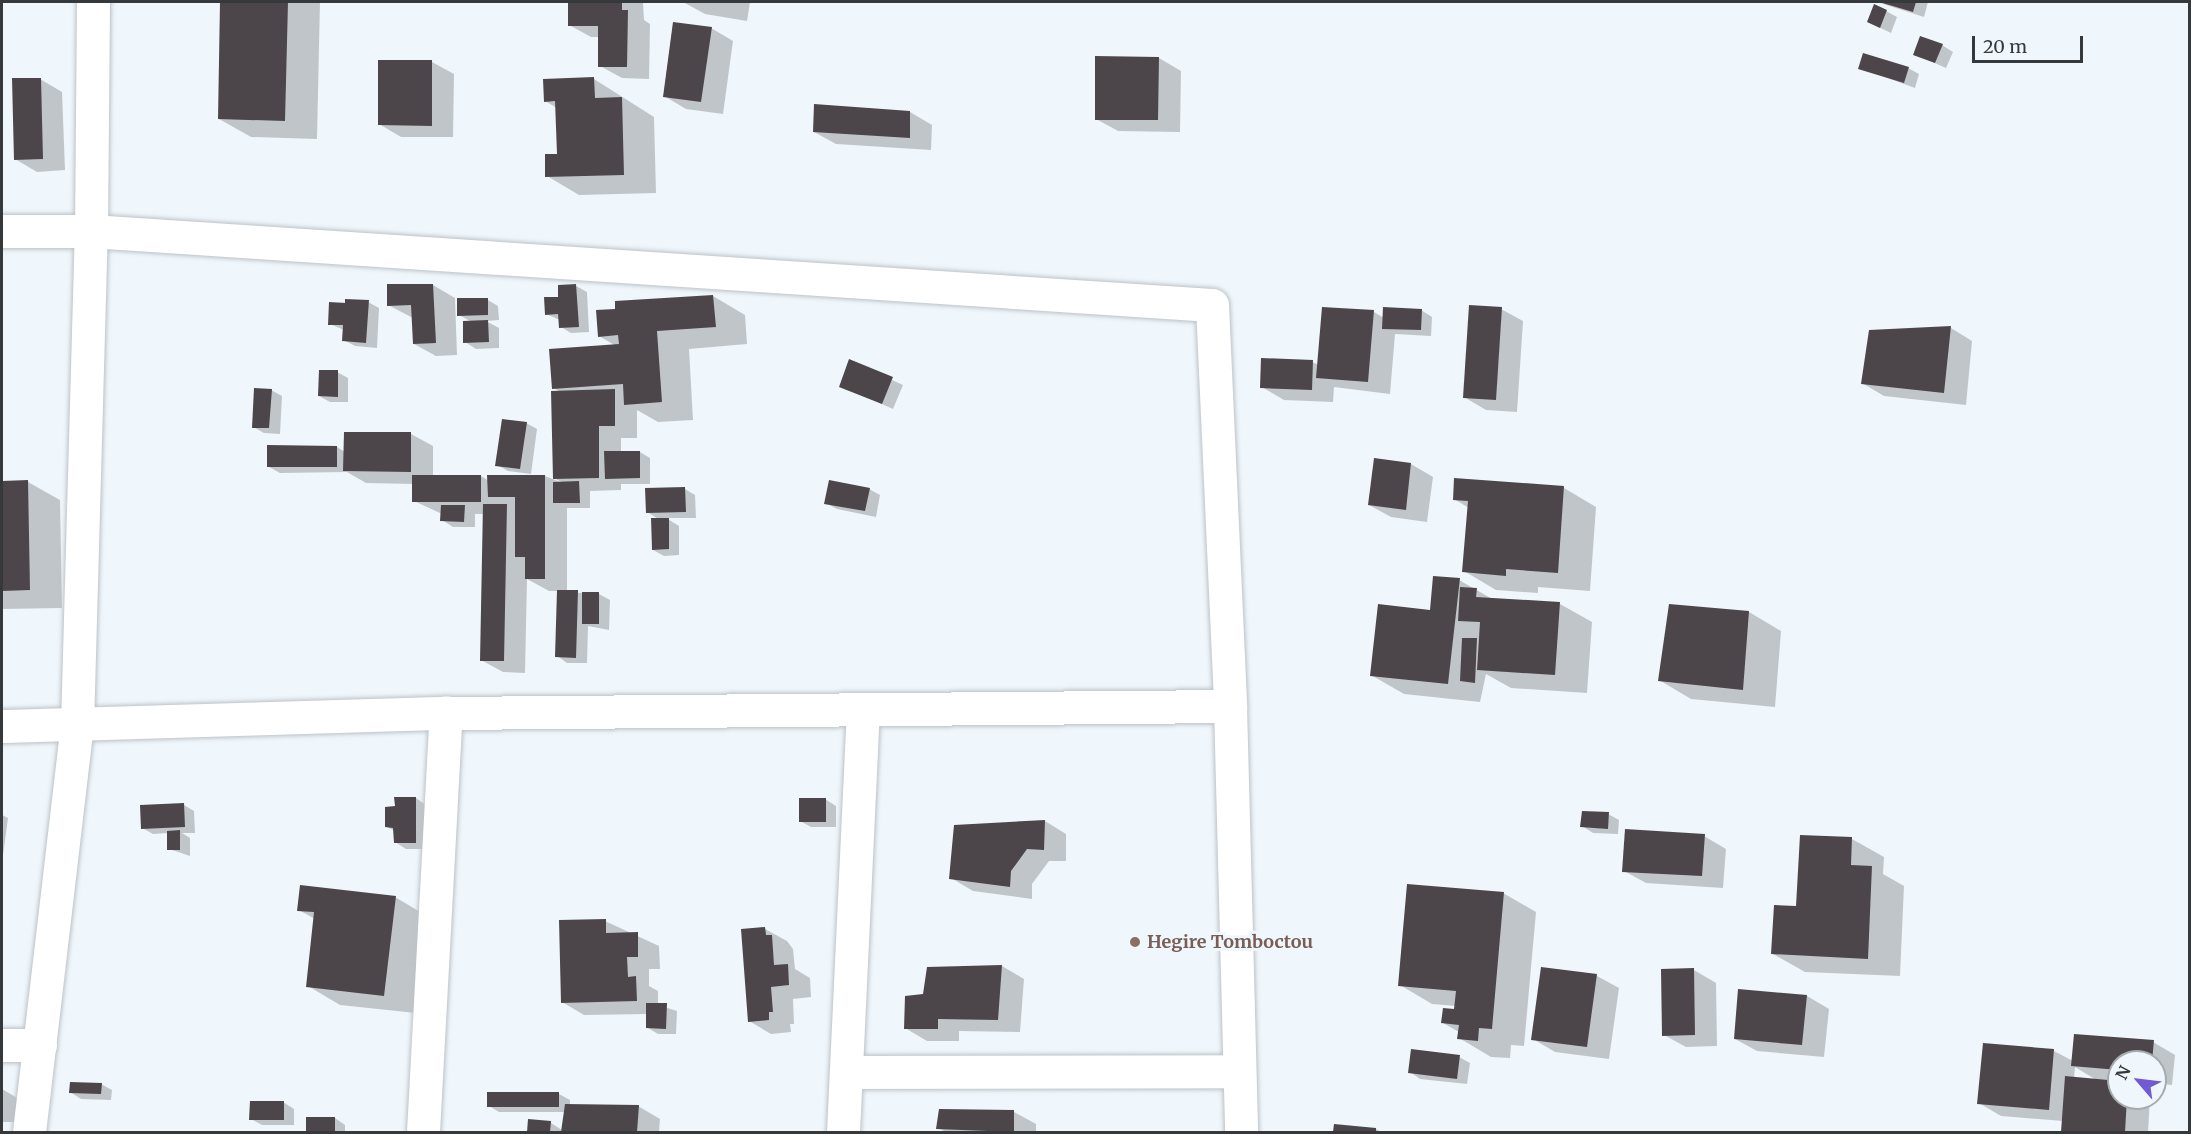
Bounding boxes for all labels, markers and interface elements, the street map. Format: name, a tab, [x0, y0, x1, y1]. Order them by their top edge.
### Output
scale bar	[1975, 24, 2086, 62]
text: 20 m	[1983, 35, 2027, 58]
place label: Hegire Tomboctou	[1147, 931, 1313, 953]
marker: Hegire Tomboctou	[1128, 935, 1142, 949]
north arrow	[2107, 1050, 2167, 1110]
text: N	[2111, 1062, 2135, 1083]

